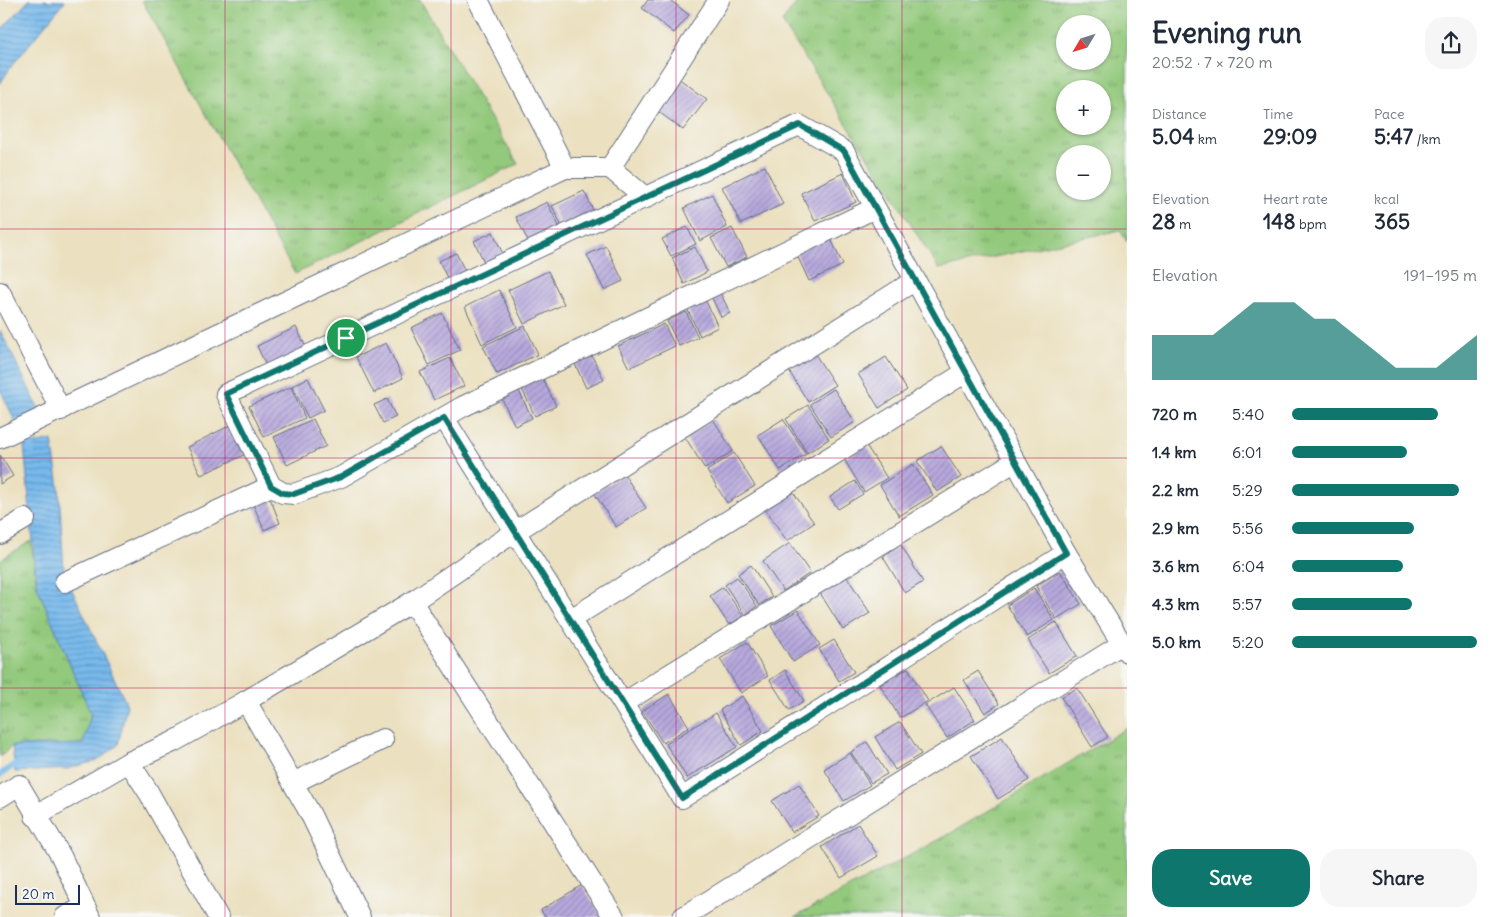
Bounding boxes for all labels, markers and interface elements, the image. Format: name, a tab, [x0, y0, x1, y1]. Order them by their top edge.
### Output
north arrow	[1056, 15, 1111, 70]
map controls	[1056, 15, 1111, 200]
text: Evening run	[1152, 15, 1302, 51]
button: share	[1425, 17, 1477, 69]
text: 20:52 · 7 × 720 m	[1152, 52, 1273, 72]
button: +	[1056, 80, 1111, 135]
text: Distance	[1152, 105, 1207, 123]
text: Time	[1263, 105, 1293, 123]
text: Pace	[1374, 105, 1404, 123]
text: 5.04	[1152, 123, 1194, 150]
text: 29:09	[1263, 123, 1317, 150]
text: 5:47	[1374, 123, 1413, 150]
text: km	[1194, 130, 1217, 148]
text: /km	[1413, 130, 1441, 148]
button: −	[1056, 145, 1111, 200]
text: Elevation	[1152, 190, 1209, 208]
text: Heart rate	[1263, 190, 1328, 208]
text: kcal	[1374, 190, 1399, 208]
text: 28	[1152, 208, 1176, 235]
text: 148	[1263, 208, 1296, 235]
text: 365	[1374, 208, 1410, 235]
text: m	[1176, 215, 1191, 233]
text: bpm	[1296, 215, 1327, 233]
text: Elevation	[1152, 265, 1218, 285]
text: 191–195 m	[1403, 265, 1477, 285]
pin	[325, 317, 367, 359]
icon: arrive	[332, 324, 360, 352]
text: 720 m	[1152, 404, 1197, 424]
text: 5:40	[1232, 404, 1265, 424]
text: 1.4 km	[1152, 442, 1197, 462]
text: 6:01	[1232, 442, 1262, 462]
text: 2.2 km	[1152, 480, 1199, 500]
text: 5:29	[1232, 480, 1263, 500]
text: 2.9 km	[1152, 518, 1199, 538]
text: 5:56	[1232, 518, 1263, 538]
text: 3.6 km	[1152, 556, 1200, 576]
text: 6:04	[1232, 556, 1265, 576]
text: 4.3 km	[1152, 594, 1200, 614]
text: 5:57	[1232, 594, 1262, 614]
text: 5.0 km	[1152, 632, 1201, 652]
text: 5:20	[1232, 632, 1264, 652]
button: Save	[1152, 849, 1310, 907]
button: Share	[1320, 849, 1477, 907]
scale bar	[15, 882, 80, 905]
text: 20 m	[22, 885, 55, 903]

